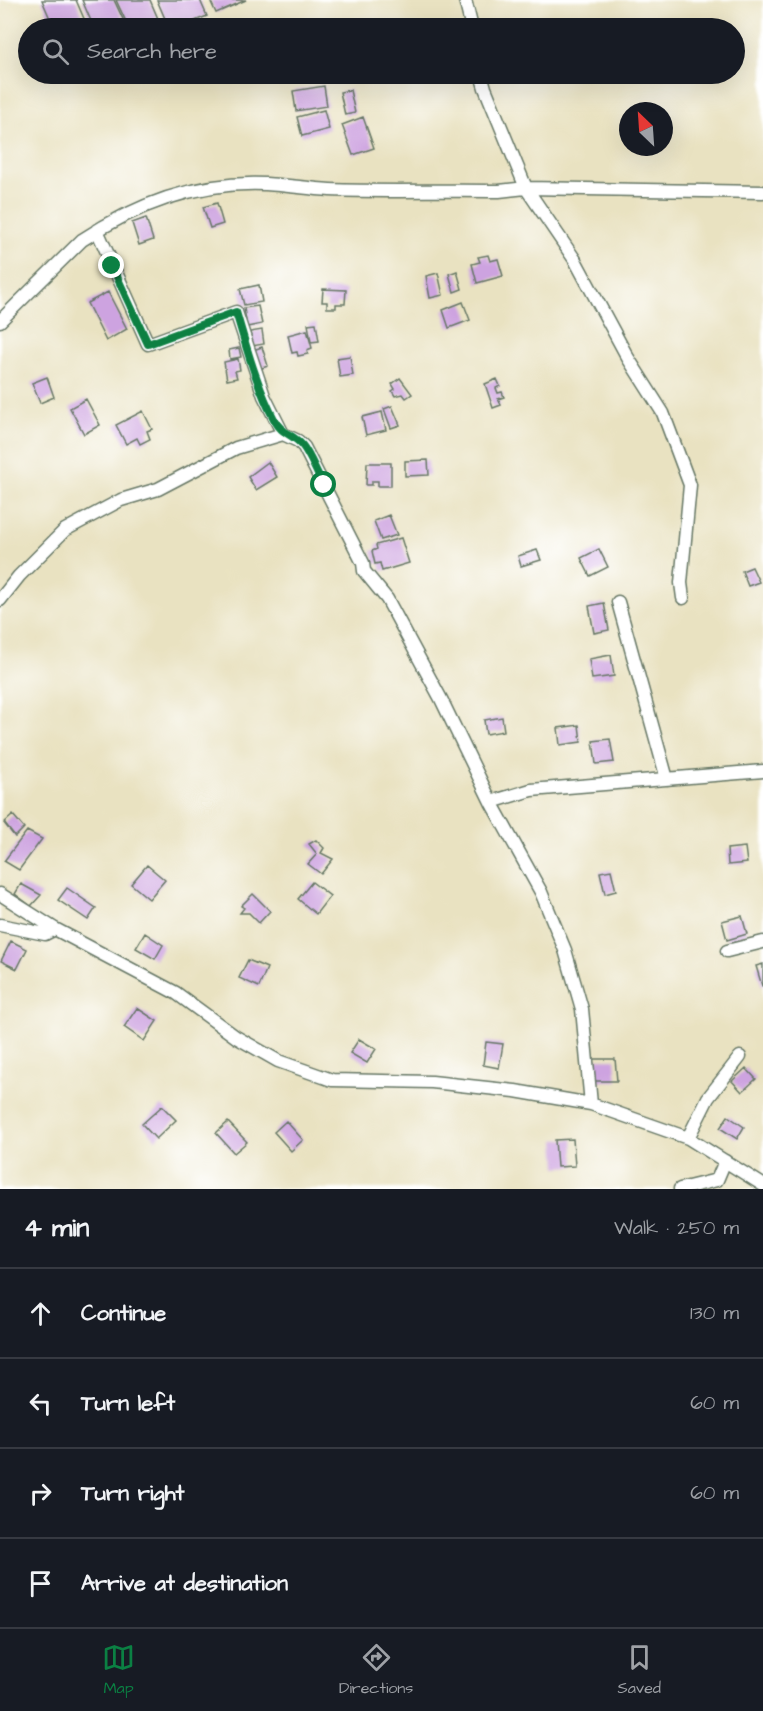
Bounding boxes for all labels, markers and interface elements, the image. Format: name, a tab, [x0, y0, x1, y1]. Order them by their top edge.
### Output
search box	[18, 18, 745, 84]
icon: search	[39, 35, 72, 68]
text: Search here	[87, 36, 217, 67]
north arrow	[619, 102, 673, 156]
route end	[98, 252, 124, 278]
route start	[310, 471, 336, 497]
text: 4 min	[24, 1210, 89, 1246]
text: Walk · 250 m	[614, 1214, 739, 1242]
icon: ahead	[24, 1297, 57, 1330]
text: Continue	[81, 1298, 166, 1329]
text: 130 m	[690, 1299, 739, 1327]
icon: left	[24, 1387, 57, 1420]
text: Turn left	[81, 1388, 175, 1419]
text: 60 m	[690, 1389, 739, 1417]
icon: right	[24, 1477, 57, 1510]
text: Turn right	[81, 1478, 184, 1509]
text: 60 m	[690, 1479, 739, 1507]
icon: arrive	[24, 1567, 57, 1600]
text: Arrive at destination	[81, 1568, 288, 1599]
tab: Map	[102, 1641, 135, 1699]
tab: Directions	[339, 1641, 413, 1699]
tab: Saved	[617, 1641, 661, 1699]

